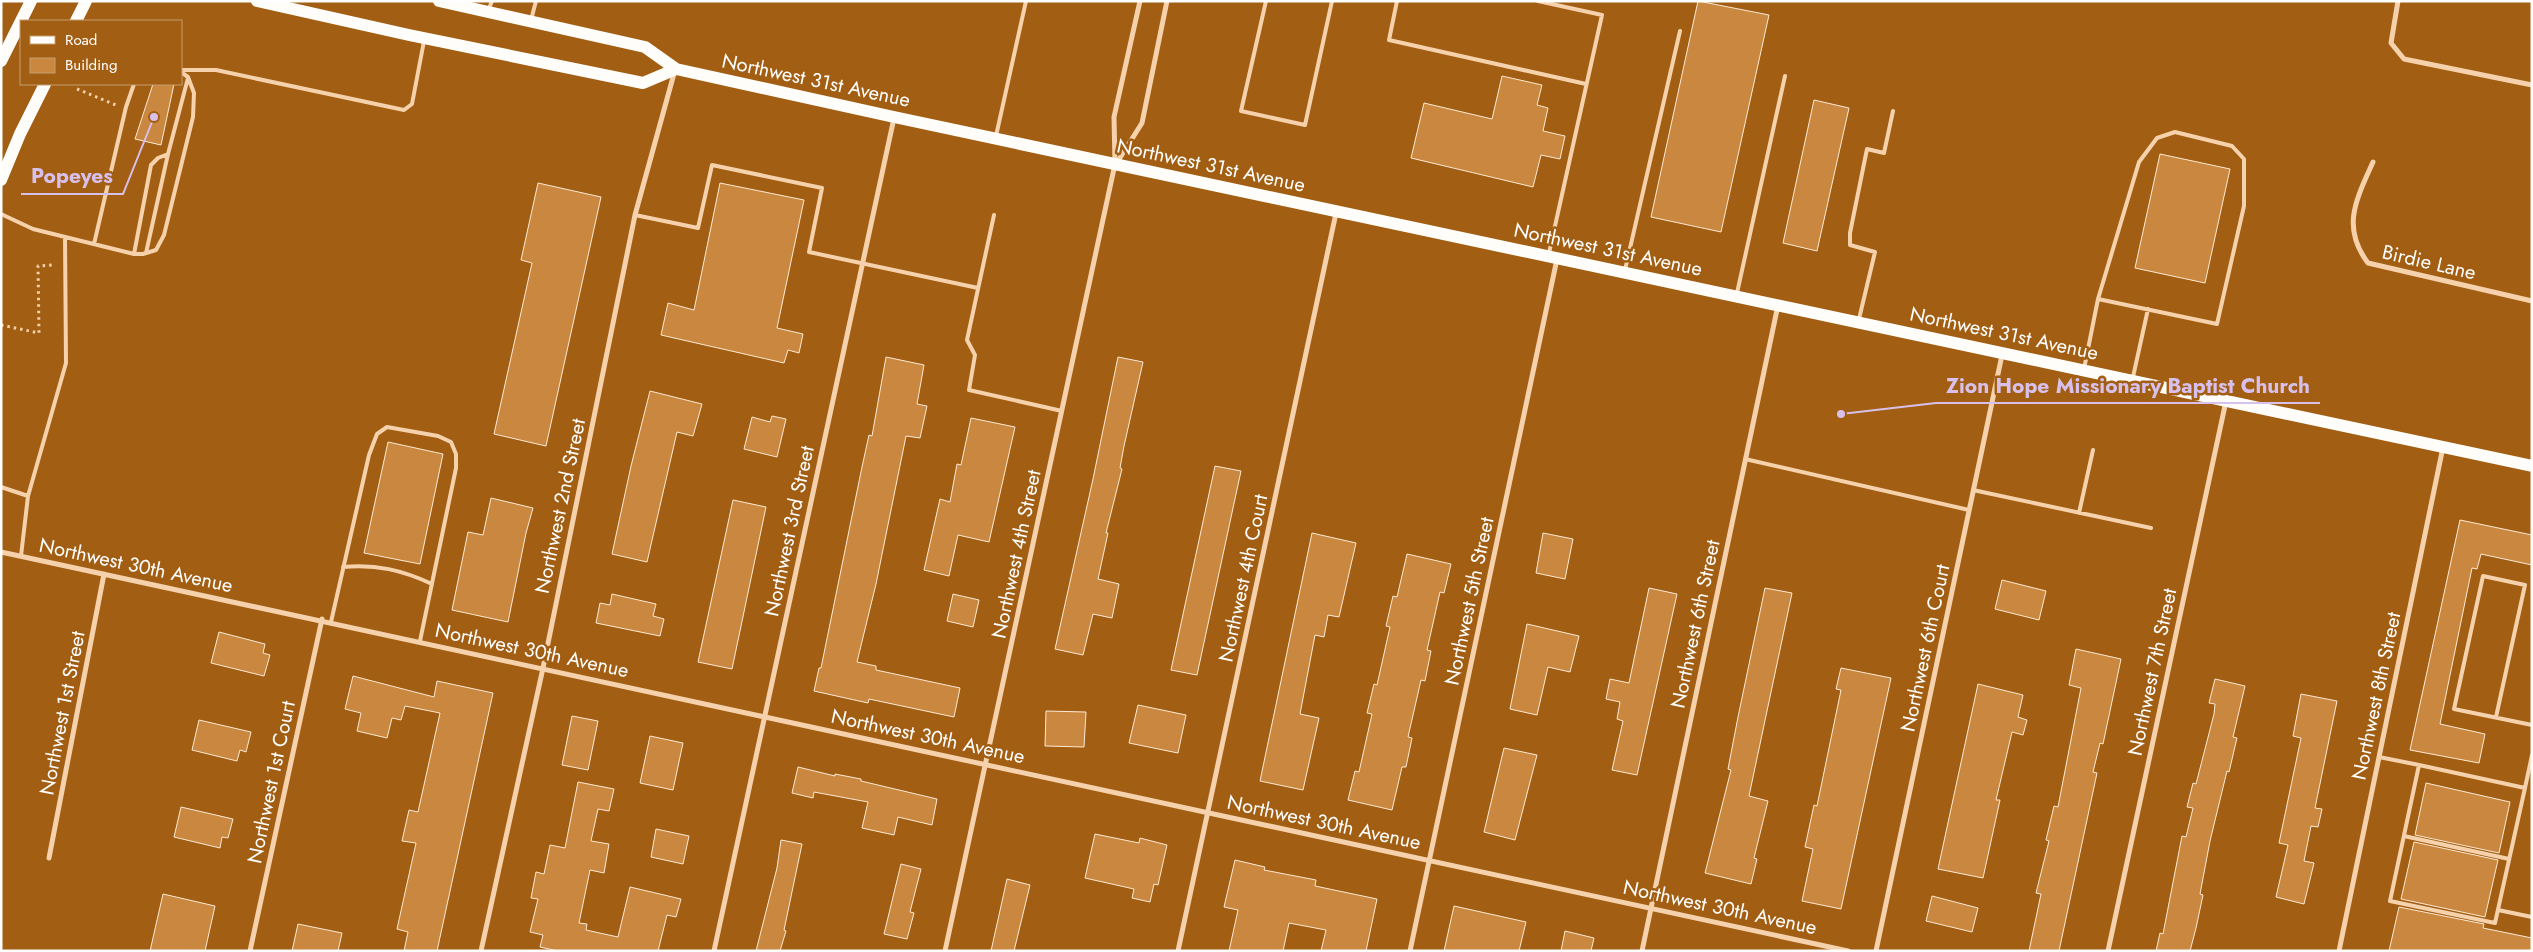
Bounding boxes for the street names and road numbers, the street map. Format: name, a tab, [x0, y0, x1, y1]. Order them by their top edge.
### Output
street label: Northwest 31st Avenue	[719, 46, 913, 115]
street label: Northwest 31st Avenue	[1114, 131, 1308, 200]
street label: Northwest 31st Avenue	[1511, 215, 1705, 284]
street label: Birdie Lane	[2379, 238, 2479, 287]
street label: Northwest 31st Avenue	[1907, 299, 2101, 368]
street label: Northwest 2nd Street	[528, 416, 593, 596]
street label: Northwest 3rd Street	[757, 443, 822, 619]
street label: Northwest 4th Street	[984, 467, 1049, 641]
street label: Northwest 4th Court	[1212, 491, 1275, 665]
street label: Northwest 5th Street	[1438, 514, 1502, 688]
street label: Northwest 30th Avenue	[36, 531, 235, 600]
street label: Northwest 6th Street	[1663, 537, 1728, 711]
street label: Northwest 6th Court	[1894, 561, 1957, 735]
street label: Northwest 7th Street	[2121, 586, 2184, 758]
street label: Northwest 8th Street	[2345, 609, 2408, 783]
street label: Northwest 30th Avenue	[432, 616, 631, 685]
street label: Northwest 1st Street	[32, 628, 93, 798]
street label: Northwest 1st Court	[240, 698, 303, 866]
street label: Northwest 30th Avenue	[828, 702, 1027, 771]
street label: Northwest 30th Avenue	[1224, 788, 1423, 857]
street label: Northwest 30th Avenue	[1620, 873, 1819, 942]

